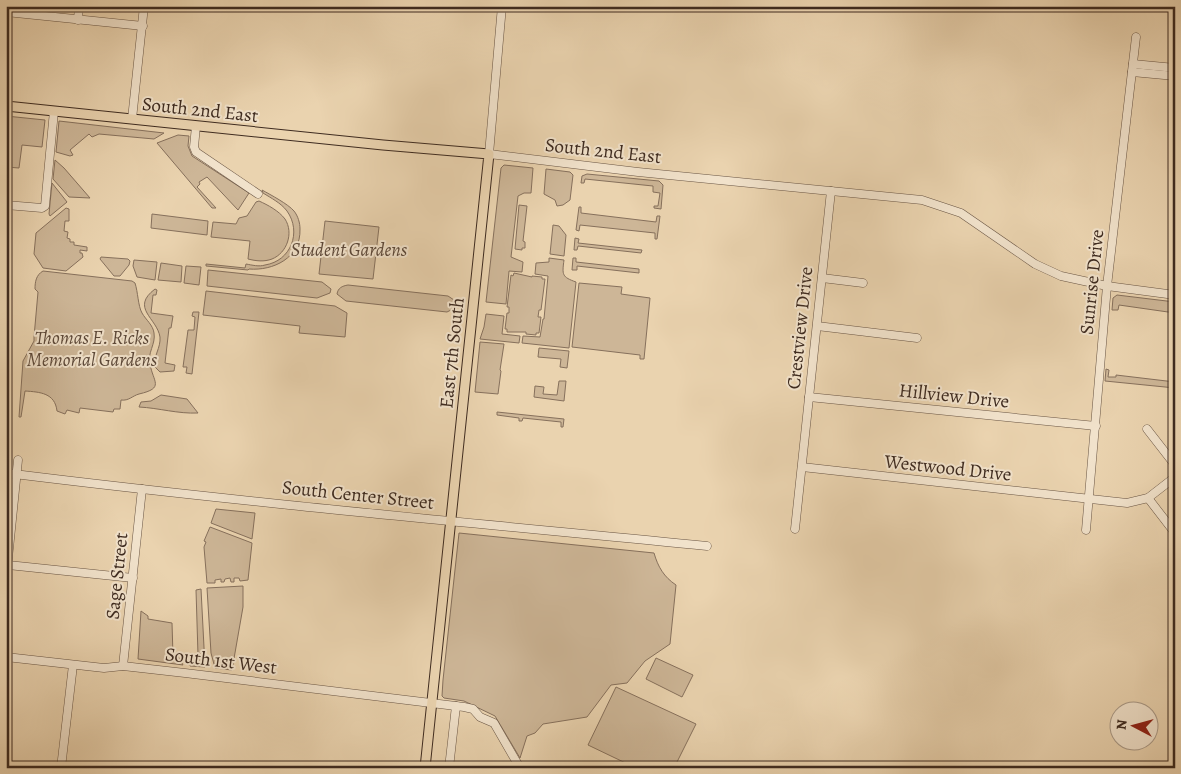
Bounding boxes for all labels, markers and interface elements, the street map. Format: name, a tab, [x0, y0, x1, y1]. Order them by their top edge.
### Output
street label: South 2nd East	[141, 91, 259, 129]
street label: South 2nd East	[544, 132, 662, 170]
street label: Sunrise Drive	[1074, 228, 1110, 336]
park label: Student Gardens	[291, 237, 408, 263]
street label: Crestview Drive	[781, 265, 819, 391]
street label: East 7th South	[433, 296, 471, 410]
park label: Thomas E. Ricks Memorial Gardens	[27, 325, 158, 373]
street label: Hillview Drive	[897, 377, 1011, 415]
street label: Westwood Drive	[882, 448, 1013, 488]
street label: South Center Street	[281, 474, 435, 516]
street label: Sage Street	[100, 531, 134, 621]
street label: South 1st West	[164, 641, 278, 681]
north arrow	[1108, 702, 1158, 752]
text: N	[1112, 719, 1132, 731]

